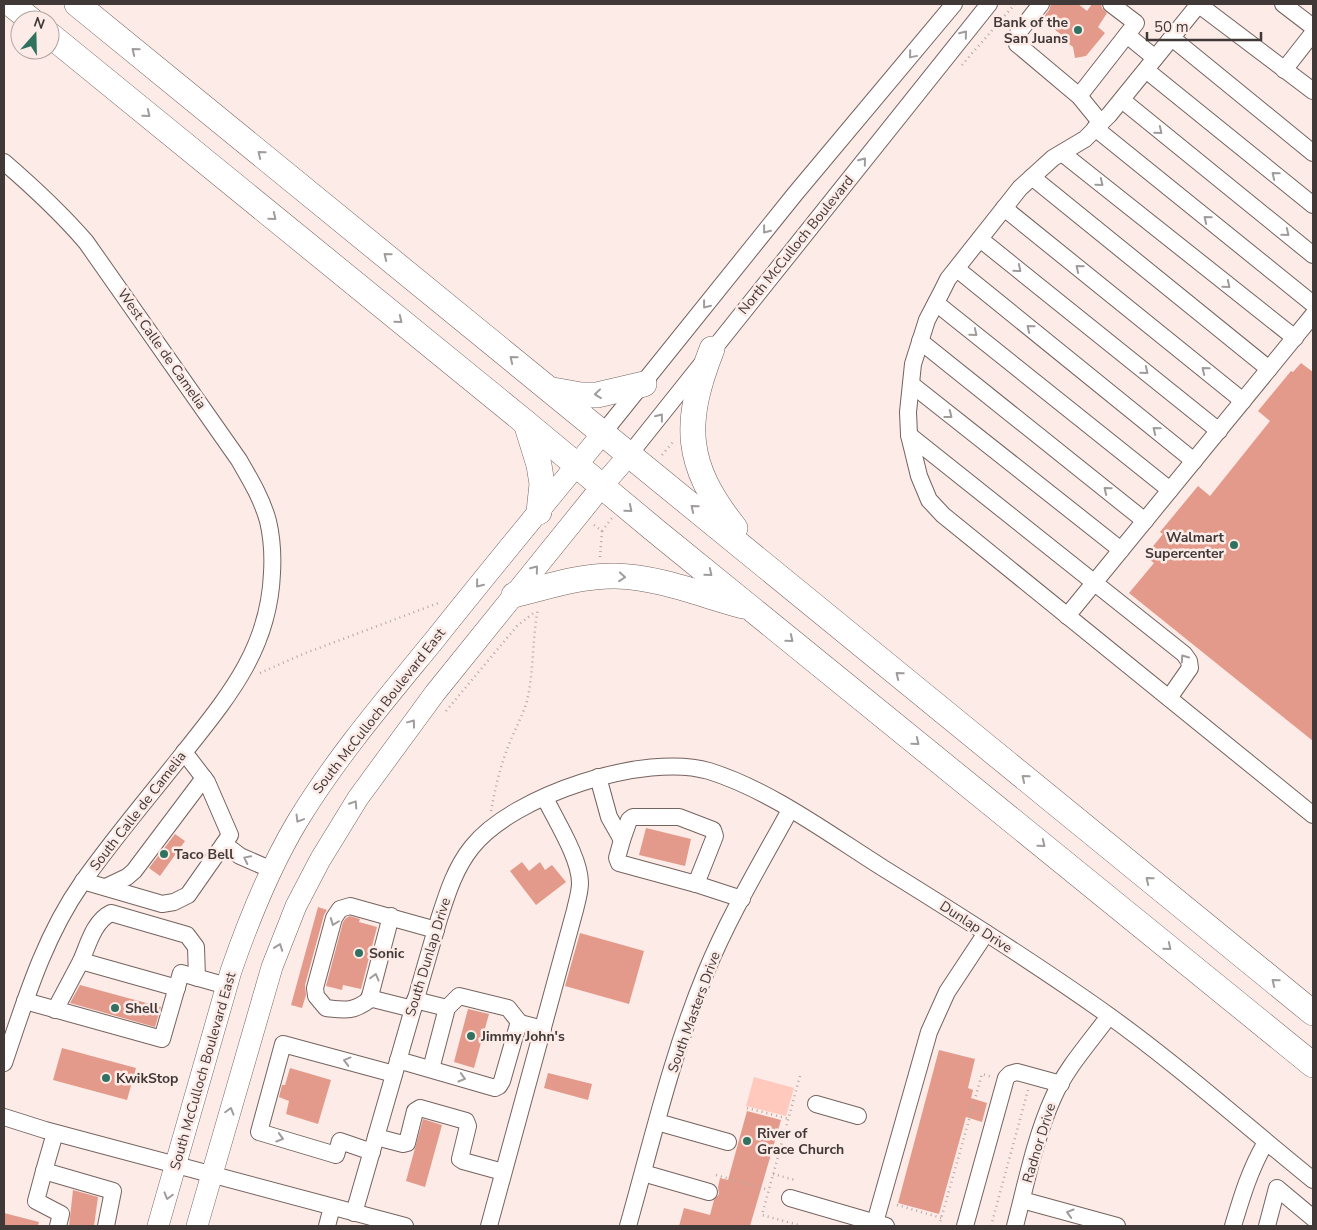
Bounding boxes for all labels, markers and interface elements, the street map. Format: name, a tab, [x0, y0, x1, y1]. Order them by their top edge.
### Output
north arrow	[10, 10, 60, 60]
scale bar	[1147, 10, 1261, 42]
text: N	[31, 13, 47, 34]
place label: Bank of the San Juans	[993, 13, 1068, 48]
text: 50 m	[1154, 17, 1189, 37]
marker: Bank of the San Juans	[1072, 24, 1084, 36]
one-way arrow	[959, 31, 967, 40]
one-way arrow	[132, 49, 141, 57]
one-way arrow	[908, 49, 917, 58]
one-way arrow	[141, 109, 150, 117]
one-way arrow	[1154, 125, 1163, 134]
one-way arrow	[258, 151, 267, 159]
one-way arrow	[858, 158, 866, 167]
street label: North McCulloch Boulevard	[734, 172, 858, 318]
one-way arrow	[1272, 172, 1281, 180]
one-way arrow	[1095, 178, 1104, 187]
one-way arrow	[267, 212, 276, 220]
one-way arrow	[1204, 216, 1213, 224]
one-way arrow	[763, 224, 771, 233]
one-way arrow	[1280, 227, 1289, 236]
one-way arrow	[384, 254, 393, 262]
one-way arrow	[1013, 264, 1022, 273]
one-way arrow	[1076, 266, 1085, 274]
one-way arrow	[1222, 279, 1231, 288]
street label: West Calle de Camelia	[113, 285, 211, 413]
one-way arrow	[703, 299, 712, 308]
one-way arrow	[393, 314, 402, 322]
one-way arrow	[1027, 325, 1036, 333]
one-way arrow	[968, 328, 977, 336]
one-way arrow	[510, 356, 519, 364]
one-way arrow	[1139, 366, 1148, 374]
one-way arrow	[1202, 367, 1211, 376]
one-way arrow	[593, 388, 601, 399]
one-way arrow	[943, 409, 952, 417]
one-way arrow	[654, 414, 662, 423]
one-way arrow	[1153, 427, 1162, 436]
one-way arrow	[1104, 488, 1113, 496]
one-way arrow	[624, 504, 633, 513]
one-way arrow	[691, 505, 700, 513]
place label: Walmart Supercenter	[1145, 528, 1225, 563]
marker: Walmart Supercenter	[1228, 539, 1240, 551]
one-way arrow	[530, 565, 539, 574]
one-way arrow	[703, 568, 712, 577]
one-way arrow	[618, 571, 626, 582]
one-way arrow	[475, 579, 484, 588]
street label: South McCulloch Boulevard East	[308, 624, 450, 798]
one-way arrow	[784, 634, 793, 642]
one-way arrow	[1181, 654, 1191, 663]
one-way arrow	[896, 671, 905, 680]
one-way arrow	[406, 719, 415, 729]
one-way arrow	[911, 736, 920, 745]
street label: South Calle de Camelia	[85, 747, 191, 875]
one-way arrow	[1022, 775, 1031, 783]
one-way arrow	[348, 800, 357, 809]
one-way arrow	[295, 814, 305, 823]
one-way arrow	[1037, 839, 1046, 848]
place label: Taco Bell	[174, 845, 234, 864]
marker: Taco Bell	[158, 848, 170, 860]
one-way arrow	[243, 854, 252, 865]
one-way arrow	[1146, 876, 1155, 885]
street label: South Dunlap Drive	[401, 895, 455, 1019]
street label: Dunlap Drive	[936, 897, 1016, 957]
one-way arrow	[330, 917, 340, 926]
one-way arrow	[1163, 941, 1172, 950]
one-way arrow	[273, 944, 283, 952]
place label: Sonic	[369, 944, 405, 963]
marker: Sonic	[353, 947, 365, 959]
street label: South Masters Drive	[663, 949, 725, 1075]
street label: South McCulloch Boulevard East	[166, 970, 240, 1172]
one-way arrow	[369, 972, 380, 981]
one-way arrow	[1272, 979, 1281, 988]
place label: Shell	[125, 999, 159, 1018]
marker: Shell	[109, 1002, 121, 1014]
place label: Jimmy John's	[480, 1027, 565, 1046]
marker: Jimmy John's	[465, 1030, 477, 1042]
one-way arrow	[343, 1056, 352, 1067]
place label: KwikStop	[116, 1069, 178, 1088]
marker: KwikStop	[100, 1072, 112, 1084]
one-way arrow	[457, 1073, 465, 1083]
street label: Radnor Drive	[1018, 1101, 1060, 1185]
one-way arrow	[224, 1107, 235, 1115]
place label: River of Grace Church	[757, 1124, 844, 1159]
one-way arrow	[275, 1133, 284, 1143]
marker: River of Grace Church	[741, 1135, 753, 1147]
one-way arrow	[163, 1191, 173, 1199]
one-way arrow	[1065, 1208, 1074, 1219]

